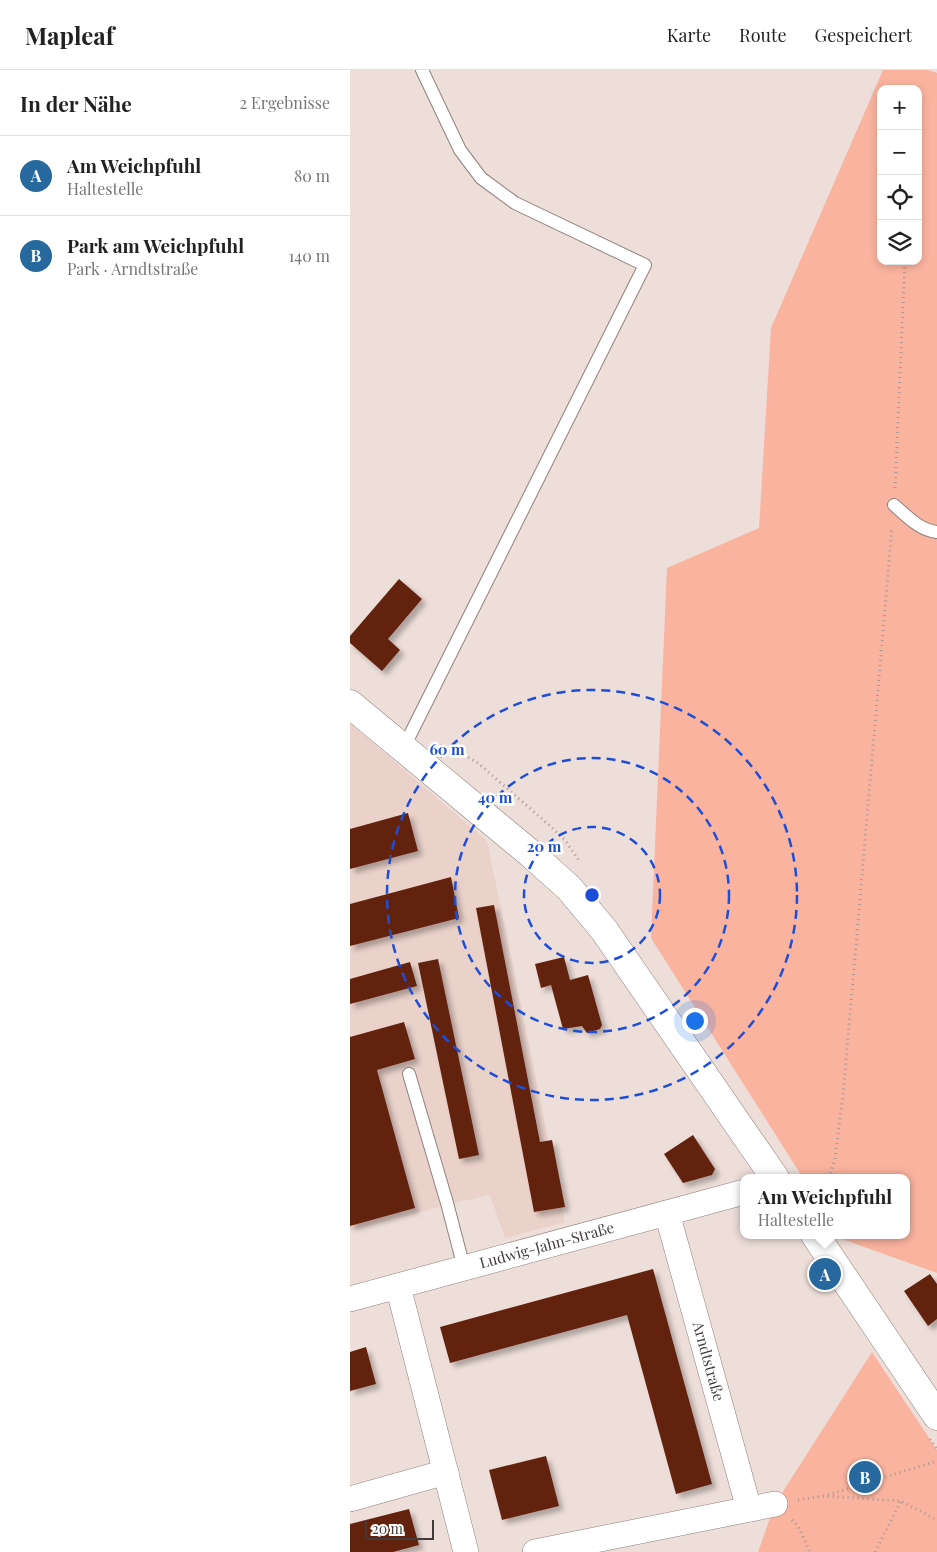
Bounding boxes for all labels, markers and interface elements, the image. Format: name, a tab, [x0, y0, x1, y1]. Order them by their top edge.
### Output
text: Mapleaf	[25, 19, 114, 51]
text: Karte	[667, 23, 711, 47]
text: Route	[739, 23, 787, 47]
text: Gespeichert	[815, 23, 912, 47]
map controls	[877, 85, 922, 265]
button: +	[877, 85, 922, 130]
text: In der Nähe	[20, 89, 132, 117]
text: 2 Ergebnisse	[239, 92, 330, 113]
button: −	[877, 130, 922, 175]
text: Am Weichpfuhl	[67, 152, 201, 178]
text: A	[31, 165, 41, 186]
text: 80 m	[294, 165, 330, 186]
button: locate	[877, 175, 922, 220]
text: Haltestelle	[67, 178, 143, 199]
button: layers	[877, 220, 922, 265]
text: Park am Weichpfuhl	[67, 232, 244, 258]
text: B	[31, 245, 41, 266]
text: 140 m	[288, 245, 330, 266]
text: Park · Arndtstraße	[67, 258, 198, 279]
text: 60 m	[429, 739, 465, 759]
text: 40 m	[478, 787, 513, 807]
text: 20 m	[527, 836, 562, 856]
centre of rings	[583, 886, 601, 904]
your location	[682, 1008, 708, 1034]
popup	[740, 1174, 910, 1239]
text: Am Weichpfuhl	[758, 1183, 892, 1209]
text: Haltestelle	[758, 1209, 834, 1230]
street label: Ludwig-Jahn-Straße	[477, 1217, 616, 1272]
pin: A	[809, 1255, 841, 1293]
street label: Arndtstraße	[688, 1318, 730, 1403]
pin: B	[849, 1458, 881, 1496]
scale bar	[365, 1517, 434, 1540]
text: 20 m	[372, 1519, 403, 1538]

